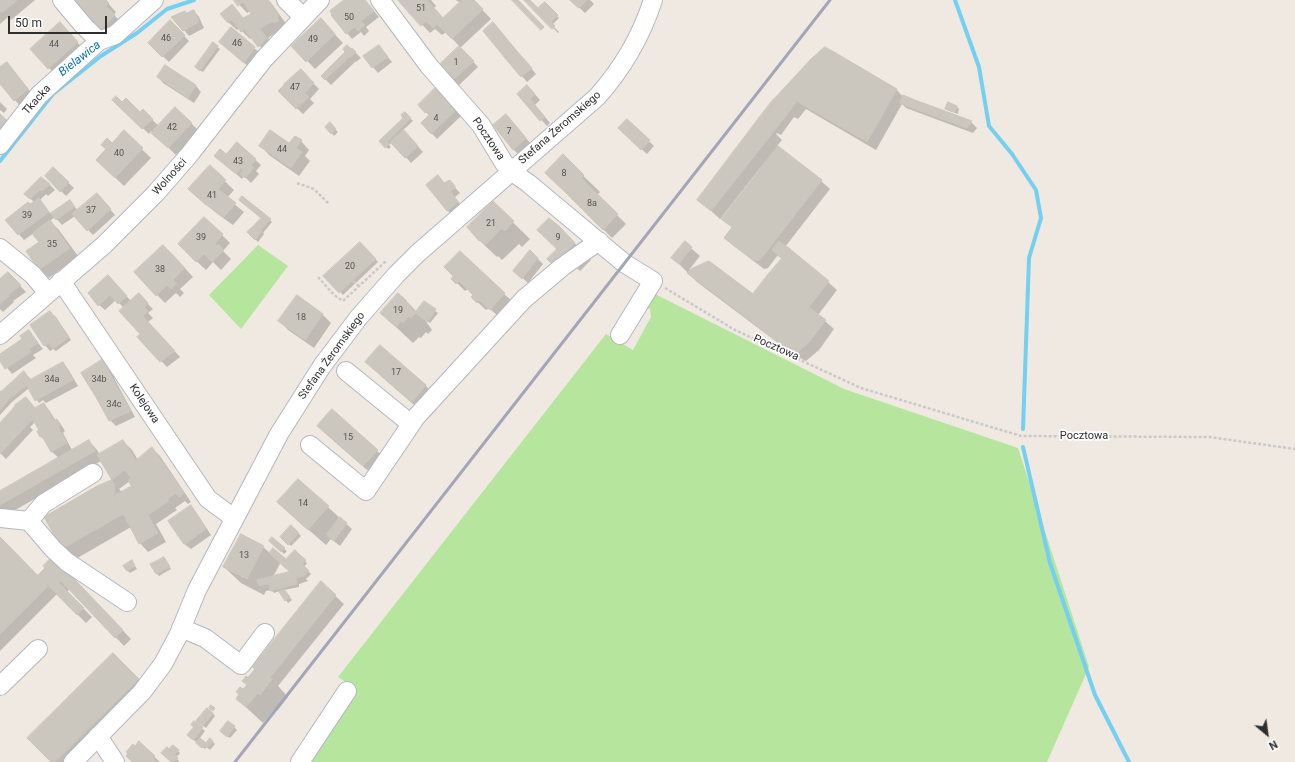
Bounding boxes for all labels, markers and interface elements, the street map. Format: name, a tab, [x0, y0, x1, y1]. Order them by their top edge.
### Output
house number: 51	[416, 4, 426, 14]
scale bar	[10, 8, 109, 34]
house number: 50	[344, 13, 354, 23]
text: 50 m	[15, 16, 42, 30]
house number: 46	[161, 34, 171, 44]
house number: 49	[308, 35, 318, 45]
water label: Bielawica	[56, 38, 104, 80]
house number: 46	[232, 39, 242, 49]
house number: 44	[49, 40, 59, 50]
house number: 1	[453, 58, 459, 68]
street label: Tkacka	[20, 82, 54, 118]
house number: 47	[290, 83, 300, 93]
street label: Stefana Żeromskiego	[516, 89, 604, 167]
house number: 4	[433, 114, 439, 124]
street label: Pocztowa	[469, 115, 507, 163]
house number: 42	[167, 123, 177, 133]
house number: 7	[506, 127, 512, 137]
house number: 44	[277, 145, 287, 155]
house number: 40	[114, 149, 124, 159]
street label: Wolności	[150, 156, 190, 198]
house number: 43	[233, 157, 243, 167]
house number: 8	[561, 169, 567, 179]
house number: 41	[207, 191, 217, 201]
house number: 8a	[587, 199, 597, 209]
house number: 37	[86, 206, 96, 216]
house number: 39	[22, 211, 32, 221]
house number: 21	[486, 219, 496, 229]
house number: 39	[196, 233, 206, 243]
house number: 9	[555, 233, 561, 243]
house number: 35	[47, 240, 57, 250]
house number: 20	[345, 262, 355, 272]
house number: 38	[155, 265, 165, 275]
house number: 19	[393, 306, 403, 316]
street label: Stefana Żeromskiego	[296, 310, 368, 402]
house number: 18	[296, 313, 306, 323]
street label: Pocztowa	[751, 332, 801, 364]
house number: 17	[391, 368, 401, 378]
house number: 34a	[44, 375, 60, 385]
house number: 34b	[91, 375, 107, 385]
street label: Kolejowa	[126, 382, 162, 426]
house number: 34c	[107, 400, 121, 410]
street label: Pocztowa	[1060, 429, 1108, 443]
house number: 15	[343, 433, 353, 443]
house number: 14	[298, 499, 308, 509]
house number: 13	[239, 551, 249, 561]
north arrow	[1247, 714, 1287, 754]
text: N	[1267, 737, 1280, 752]

